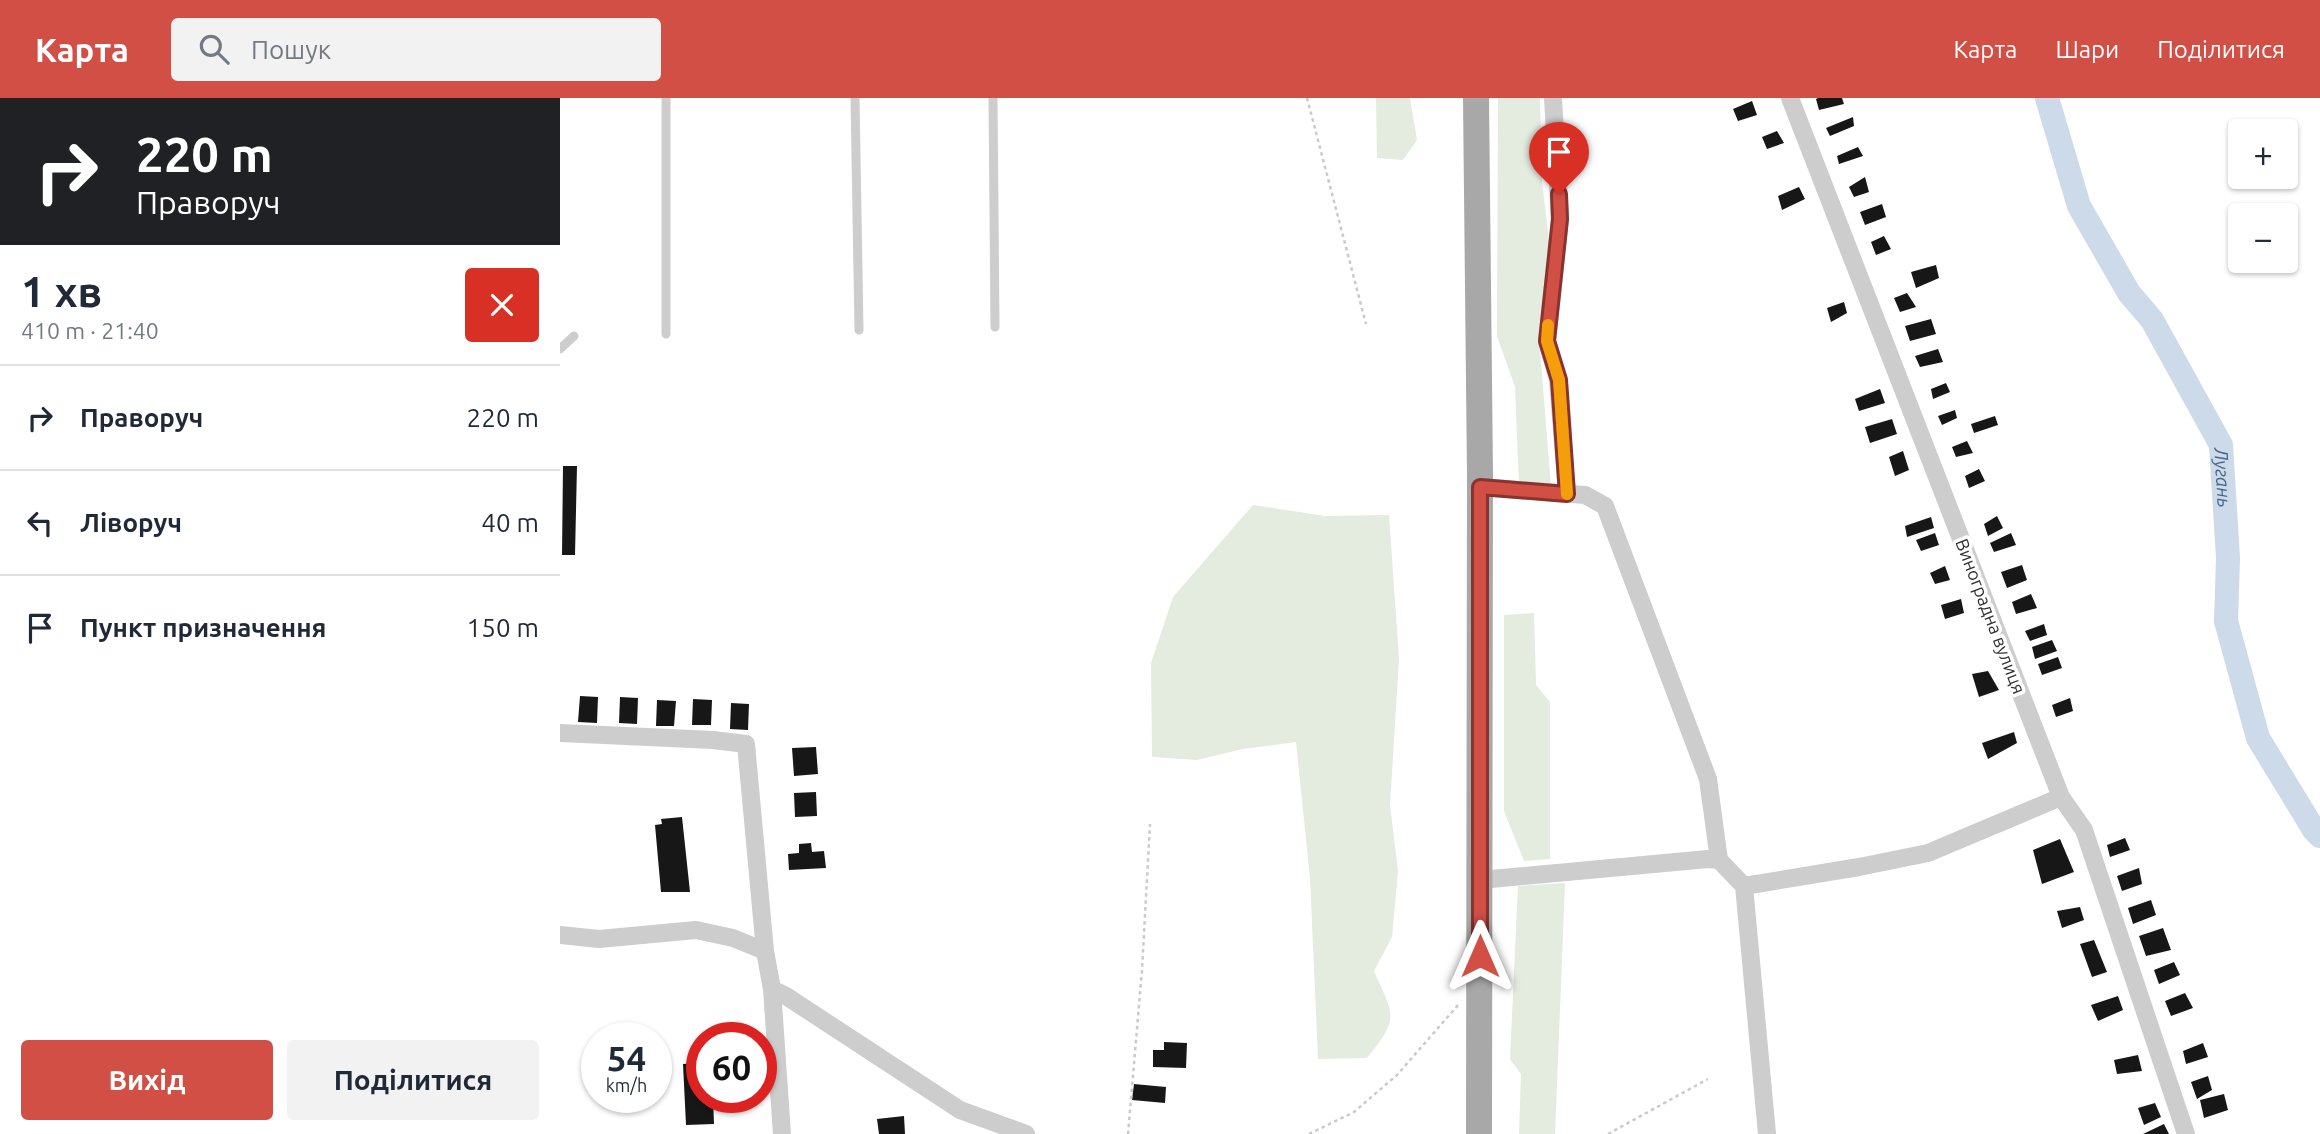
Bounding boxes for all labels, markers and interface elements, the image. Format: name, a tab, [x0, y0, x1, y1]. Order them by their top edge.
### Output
search box	[171, 18, 661, 81]
icon: search	[195, 30, 233, 68]
text: Карта	[35, 31, 129, 68]
text: Пошук	[251, 35, 331, 64]
text: Карта	[1953, 36, 2017, 63]
text: Шари	[2055, 36, 2119, 63]
text: Поділитися	[2157, 36, 2285, 63]
map controls	[2228, 119, 2298, 273]
button: +	[2228, 119, 2298, 189]
pin	[1529, 122, 1589, 194]
icon: right	[21, 126, 112, 217]
text: 220 m	[136, 126, 273, 181]
icon: arrive	[1540, 133, 1578, 171]
text: Праворуч	[136, 184, 281, 220]
button: −	[2228, 203, 2298, 273]
text: 1 хв	[21, 268, 102, 315]
button: close	[465, 268, 539, 342]
text: 410 m · 21:40	[21, 318, 159, 343]
icon: right	[21, 399, 59, 437]
text: Праворуч	[80, 403, 203, 432]
text: 220 m	[467, 403, 539, 432]
water label: Лугань	[2210, 446, 2236, 508]
icon: left	[21, 504, 59, 542]
text: Ліворуч	[80, 508, 182, 537]
text: 40 m	[481, 508, 539, 537]
street label: Виноградна вулиця	[1952, 536, 2030, 696]
icon: arrive	[21, 609, 59, 647]
text: Пункт призначення	[80, 613, 326, 642]
text: 150 m	[467, 613, 539, 642]
position arrow	[1443, 919, 1517, 993]
speed limit sign: 60	[686, 1022, 777, 1113]
text: 54	[607, 1038, 646, 1078]
button: Вихід	[21, 1040, 273, 1120]
button: Поділитися	[287, 1040, 539, 1120]
text: km/h	[606, 1075, 647, 1095]

